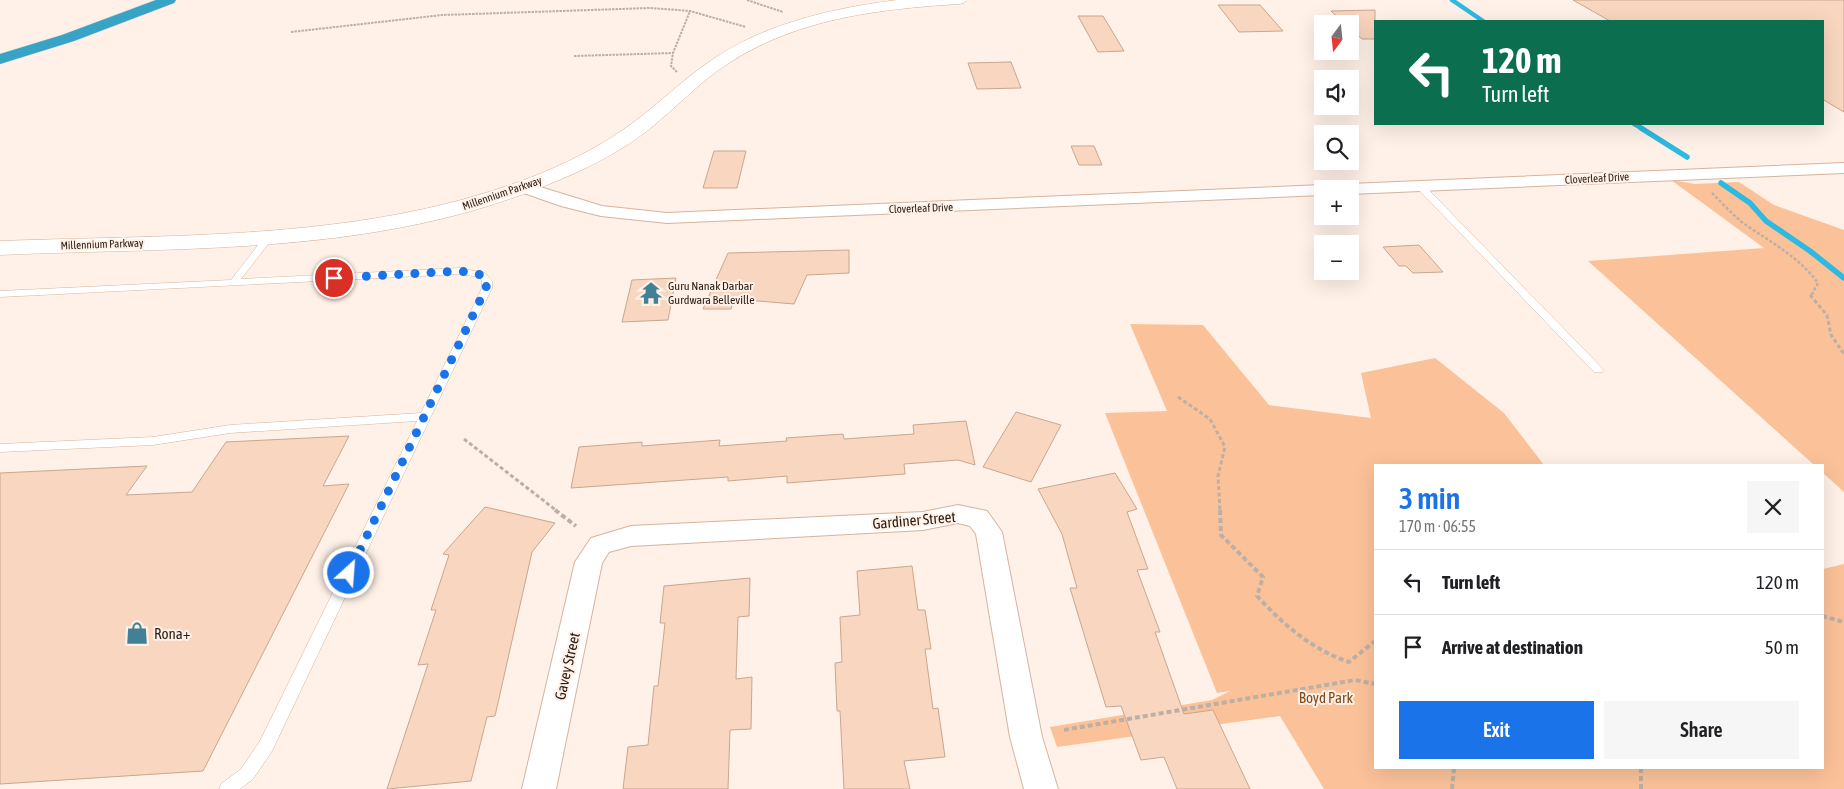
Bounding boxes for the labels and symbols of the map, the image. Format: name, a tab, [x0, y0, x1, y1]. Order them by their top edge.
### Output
north arrow	[1314, 15, 1359, 60]
street label: Cloverleaf Drive	[1565, 170, 1629, 186]
street label: Millennium Parkway	[461, 174, 544, 212]
street label: Cloverleaf Drive	[889, 201, 953, 215]
street label: Millennium Parkway	[60, 237, 144, 251]
pin	[313, 257, 355, 299]
place label: Guru Nanak Darbar Gurdwara Belleville	[668, 279, 755, 307]
temple icon: Guru Nanak Darbar Gurdwara Belleville	[638, 280, 664, 306]
street label: Gardiner Street	[872, 508, 956, 532]
position arrow	[322, 546, 374, 598]
shop icon: Rona+	[124, 620, 150, 646]
place label: Rona+	[154, 625, 191, 642]
street label: Gavey Street	[551, 631, 583, 701]
park label: Boyd Park	[1299, 689, 1354, 706]

